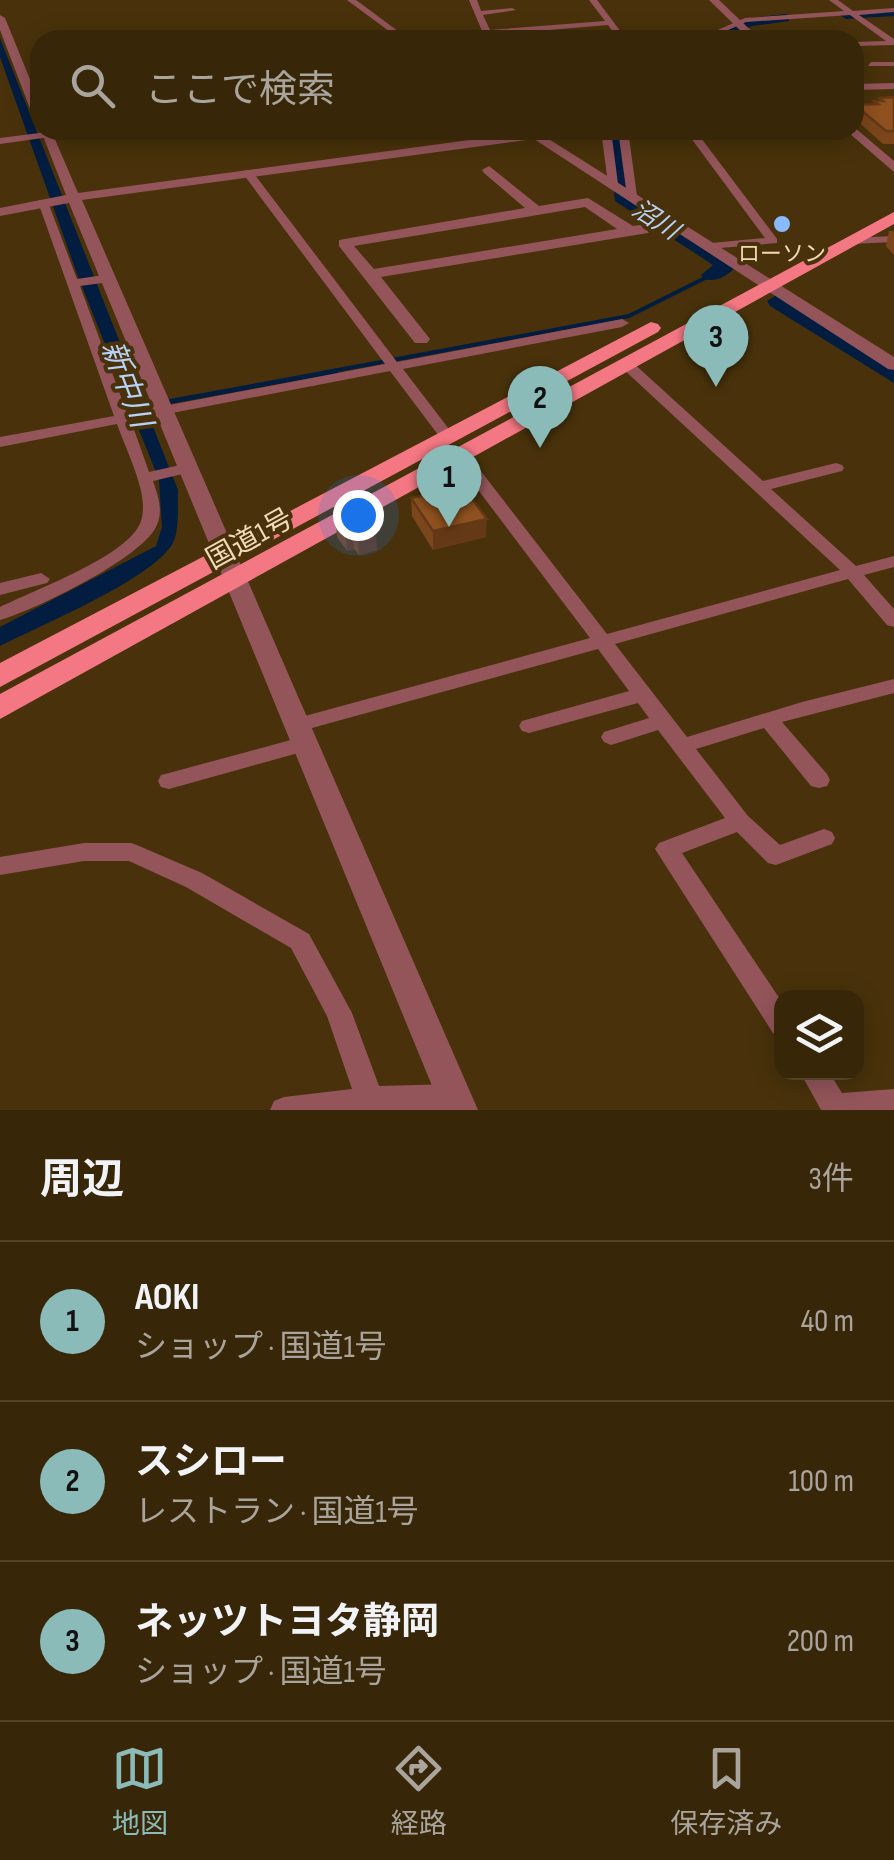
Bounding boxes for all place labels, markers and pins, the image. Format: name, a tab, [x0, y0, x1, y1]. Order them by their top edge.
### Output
marker: ローソン	[771, 213, 793, 235]
place label: ローソン	[738, 241, 826, 268]
pin: 3	[684, 304, 748, 387]
pin: 2	[508, 366, 572, 448]
pin: 1	[416, 444, 482, 527]

